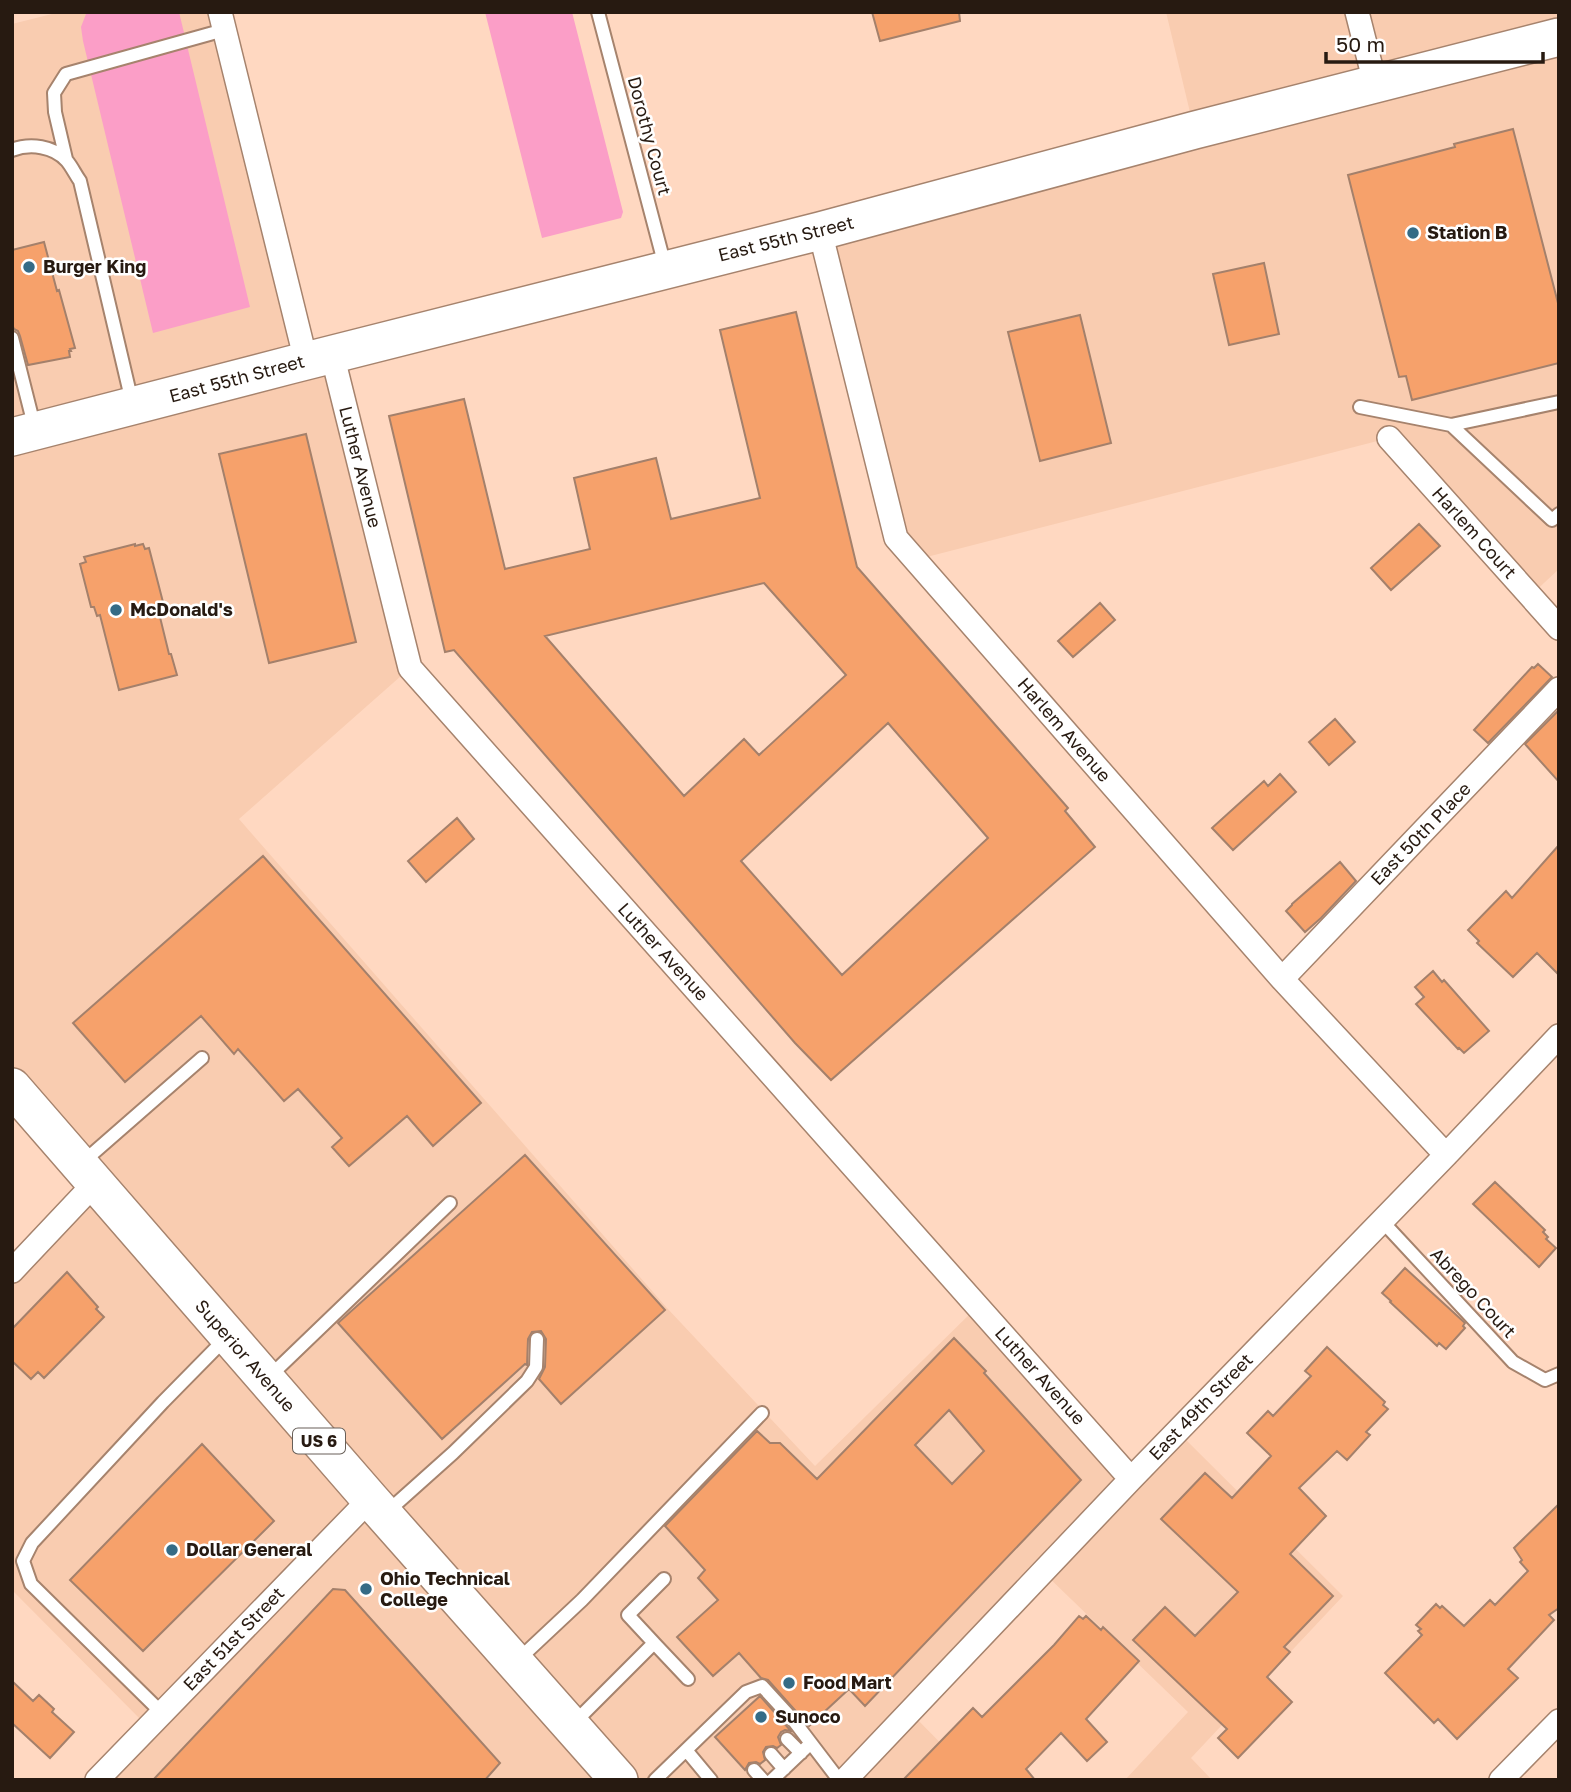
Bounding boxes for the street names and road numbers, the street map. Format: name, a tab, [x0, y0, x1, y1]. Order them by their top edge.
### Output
street label: Dorothy Court	[624, 74, 676, 198]
street label: East 55th Street	[716, 211, 856, 266]
street label: East 55th Street	[167, 349, 307, 407]
street label: Luther Avenue	[335, 404, 387, 530]
street label: Harlem Court	[1428, 482, 1522, 583]
street label: Harlem Avenue	[1014, 673, 1116, 786]
street label: East 50th Place	[1366, 777, 1475, 889]
street label: Luther Avenue	[614, 898, 714, 1005]
street label: Abrego Court	[1426, 1243, 1521, 1342]
street label: Superior Avenue	[191, 1295, 301, 1416]
street label: Luther Avenue	[991, 1322, 1091, 1429]
street label: East 49th Street	[1144, 1348, 1257, 1464]
road number: US 6	[293, 1428, 345, 1454]
street label: East 51st Street	[178, 1582, 288, 1695]

